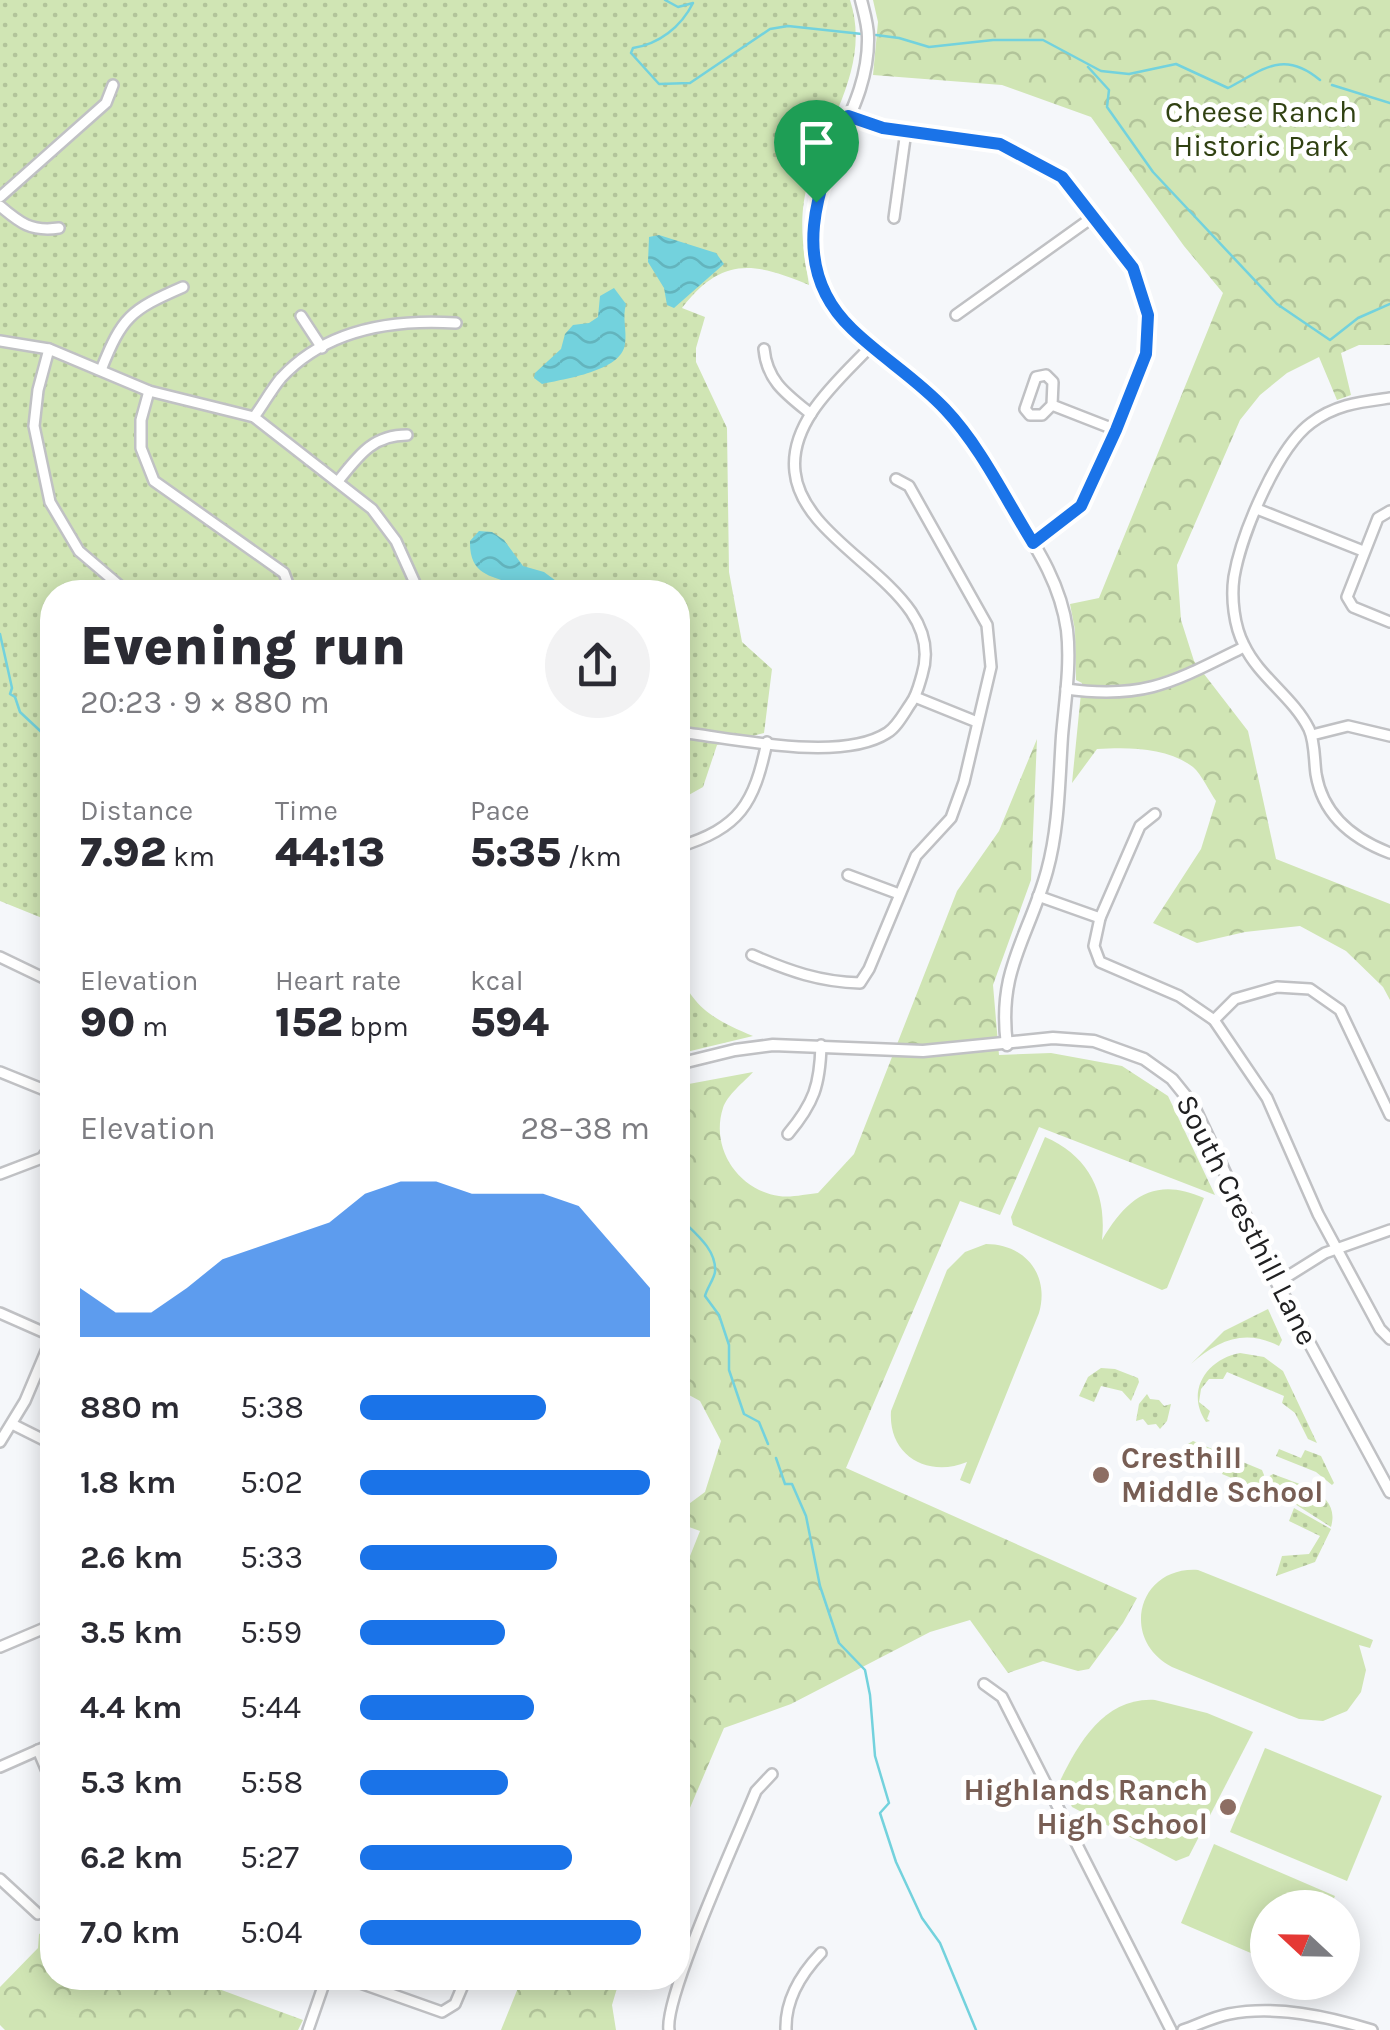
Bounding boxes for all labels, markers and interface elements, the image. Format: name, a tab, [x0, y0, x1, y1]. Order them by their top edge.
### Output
park label: Cheese Ranch Historic Park	[1165, 94, 1357, 164]
pin	[774, 100, 859, 203]
icon: arrive	[789, 115, 844, 170]
button: share	[545, 613, 650, 718]
text: Evening run	[80, 614, 406, 678]
text: 20:23 · 9 × 880 m	[80, 684, 330, 721]
text: Distance	[80, 794, 193, 827]
text: Time	[275, 794, 338, 827]
text: Pace	[470, 794, 530, 827]
text: 7.92	[80, 827, 166, 877]
text: 44:13	[275, 827, 385, 877]
text: 5:35	[470, 827, 561, 877]
text: km	[166, 840, 215, 873]
text: /km	[561, 840, 622, 873]
text: Elevation	[80, 964, 199, 997]
text: Heart rate	[275, 964, 401, 997]
text: kcal	[470, 964, 523, 997]
text: 90	[80, 997, 135, 1047]
text: 152	[275, 997, 343, 1047]
text: 594	[470, 997, 549, 1047]
text: m	[135, 1010, 168, 1043]
text: bpm	[343, 1010, 409, 1043]
street label: South Cresthill Lane	[1168, 1089, 1326, 1351]
text: Elevation	[80, 1110, 215, 1147]
text: 28–38 m	[521, 1110, 650, 1147]
text: 880 m	[80, 1389, 180, 1426]
text: 5:38	[240, 1389, 304, 1426]
place label: Cresthill Middle School	[1121, 1440, 1323, 1510]
text: 1.8 km	[80, 1464, 176, 1501]
text: 5:02	[240, 1464, 303, 1501]
marker: Cresthill Middle School	[1090, 1464, 1112, 1486]
text: 2.6 km	[80, 1539, 183, 1576]
text: 5:33	[240, 1539, 303, 1576]
text: 3.5 km	[80, 1614, 183, 1651]
text: 5:59	[240, 1614, 302, 1651]
text: 4.4 km	[80, 1689, 182, 1726]
text: 5:44	[240, 1689, 301, 1726]
text: 5.3 km	[80, 1764, 183, 1801]
text: 5:58	[240, 1764, 303, 1801]
place label: Highlands Ranch High School	[964, 1772, 1208, 1842]
marker: Highlands Ranch High School	[1217, 1796, 1239, 1818]
text: 6.2 km	[80, 1839, 183, 1876]
text: 5:27	[240, 1839, 299, 1876]
north arrow	[1250, 1890, 1360, 2000]
map controls	[1250, 1890, 1360, 2000]
text: 7.0 km	[80, 1914, 180, 1951]
text: 5:04	[240, 1914, 302, 1951]

